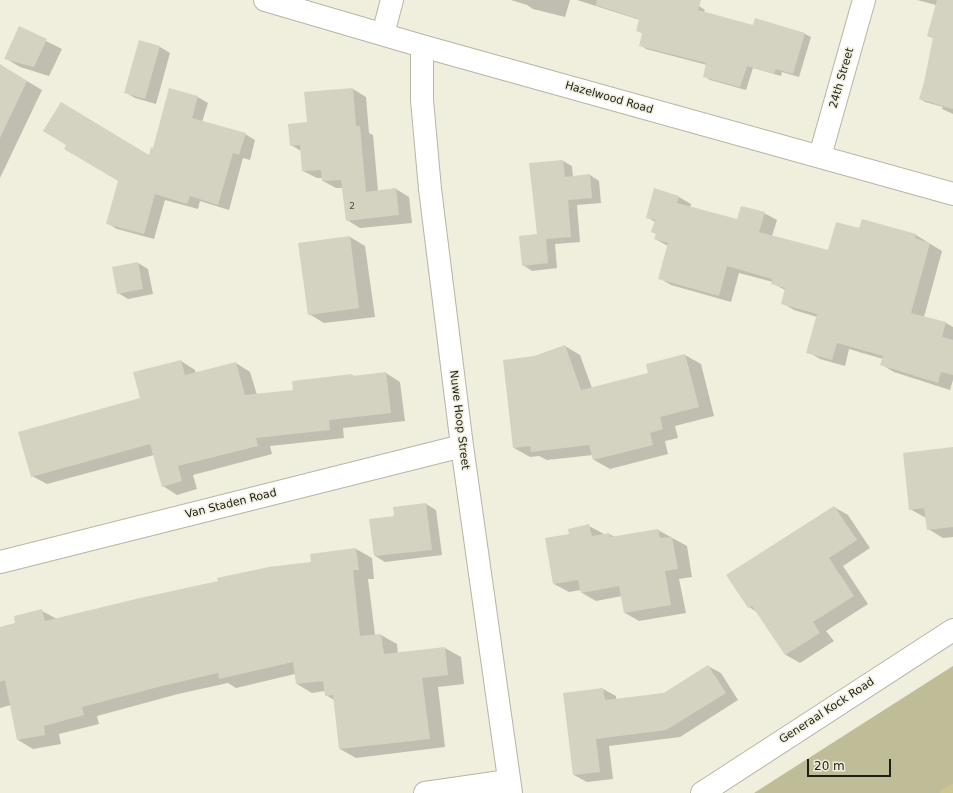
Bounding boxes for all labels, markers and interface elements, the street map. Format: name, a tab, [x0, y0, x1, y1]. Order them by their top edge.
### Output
street label: 24th Street	[827, 46, 857, 110]
street label: Hazelwood Road	[563, 79, 655, 117]
house number: 2	[349, 202, 355, 212]
street label: Nuwe Hoop Street	[446, 370, 472, 470]
street label: Van Staden Road	[184, 486, 278, 522]
street label: Generaal Kock Road	[777, 675, 877, 747]
scale bar	[809, 751, 893, 777]
text: 20 m	[814, 759, 845, 773]

